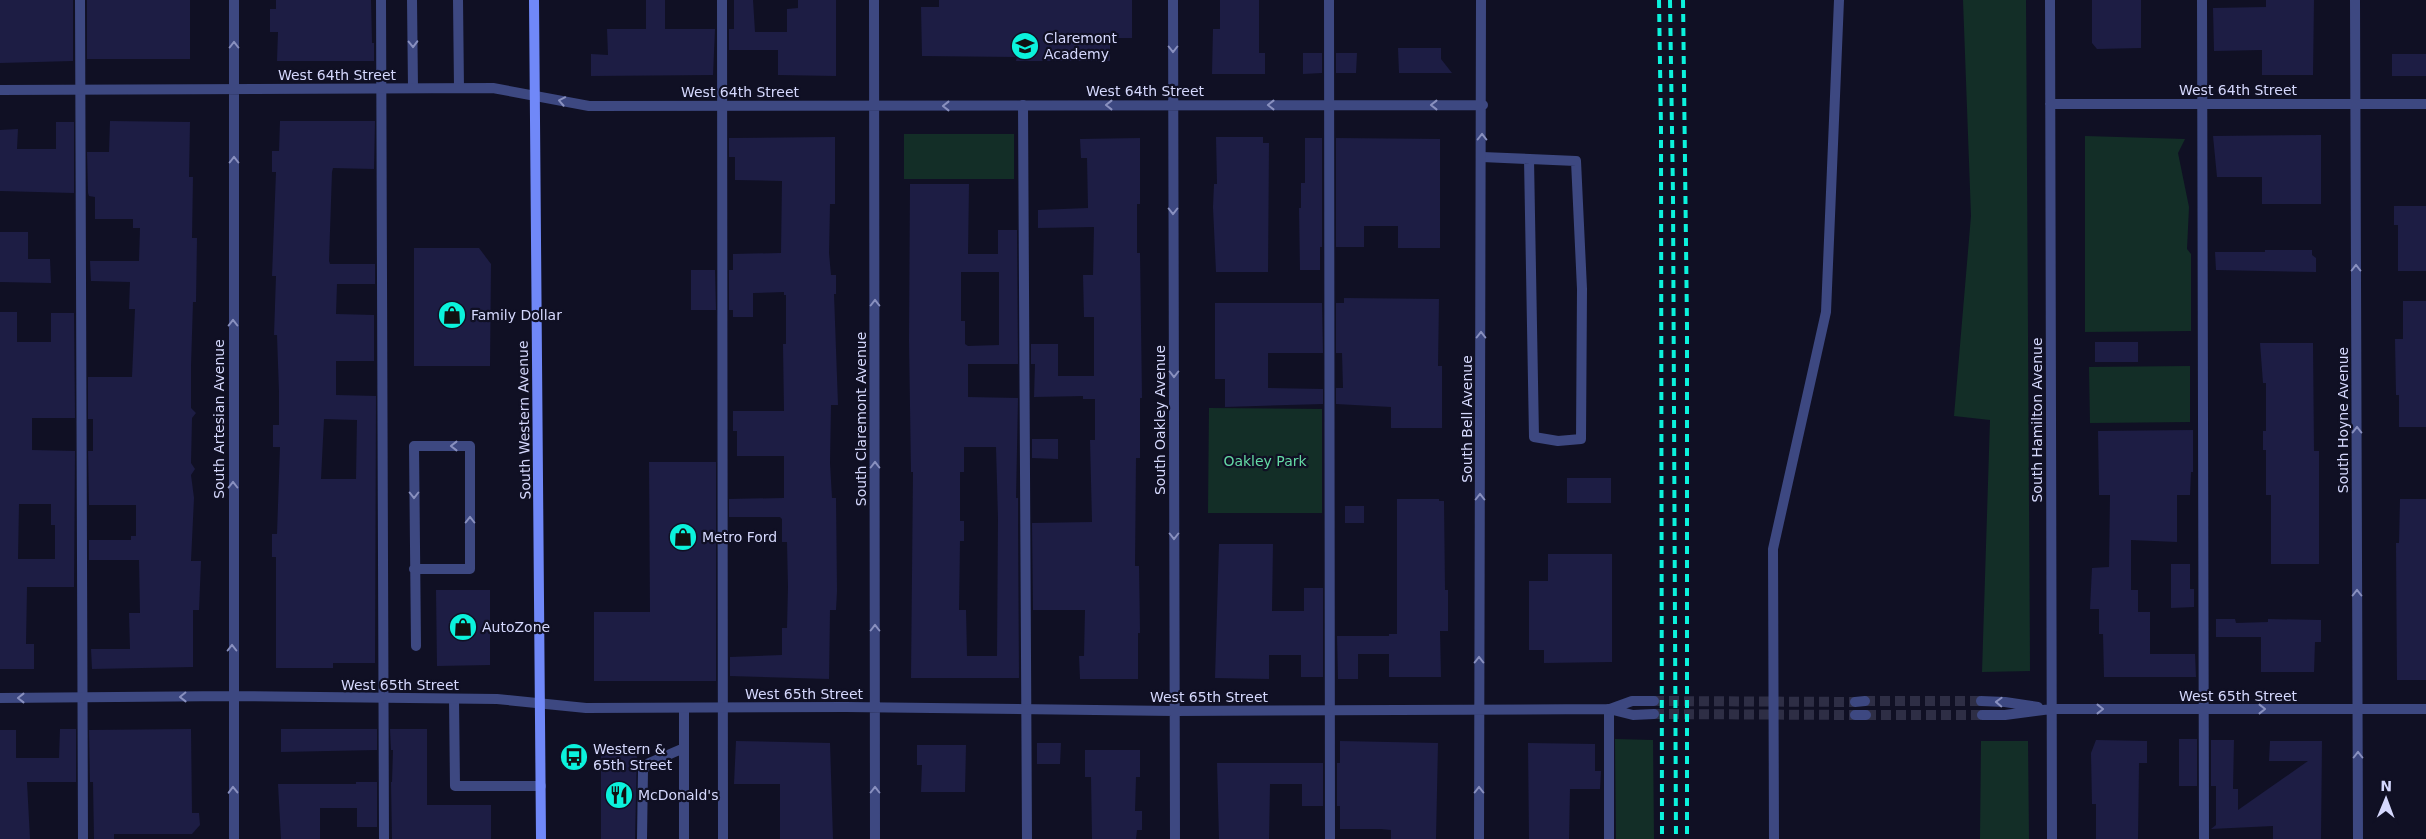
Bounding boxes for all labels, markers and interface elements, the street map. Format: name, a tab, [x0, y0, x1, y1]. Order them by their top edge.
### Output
place label: Claremont Academy	[1044, 30, 1117, 62]
school or university icon: Claremont Academy	[1010, 31, 1040, 61]
one-way arrow	[229, 40, 239, 48]
one-way arrow	[408, 40, 418, 48]
one-way arrow	[1168, 45, 1178, 53]
street label: West 64th Street	[278, 67, 397, 83]
street label: West 64th Street	[2179, 82, 2298, 98]
street label: West 64th Street	[1086, 83, 1205, 99]
street label: West 64th Street	[681, 84, 800, 100]
one-way arrow	[557, 97, 566, 107]
one-way arrow	[1105, 100, 1112, 110]
one-way arrow	[1267, 100, 1275, 110]
one-way arrow	[1430, 100, 1438, 110]
one-way arrow	[942, 101, 950, 111]
one-way arrow	[1477, 133, 1487, 141]
one-way arrow	[229, 156, 239, 164]
one-way arrow	[1168, 208, 1178, 215]
one-way arrow	[2351, 264, 2361, 272]
one-way arrow	[870, 299, 880, 306]
shop icon: Family Dollar	[437, 300, 467, 330]
place label: Family Dollar	[471, 307, 562, 323]
one-way arrow	[228, 318, 238, 326]
one-way arrow	[1476, 331, 1486, 338]
street label: South Claremont Avenue	[853, 332, 869, 506]
street label: South Hamilton Avenue	[2029, 337, 2045, 503]
street label: South Artesian Avenue	[211, 339, 227, 499]
street label: South Western Avenue	[515, 340, 533, 500]
street label: South Oakley Avenue	[1152, 345, 1168, 495]
street label: South Hoyne Avenue	[2335, 347, 2351, 493]
street label: South Bell Avenue	[1459, 355, 1475, 483]
one-way arrow	[1169, 370, 1179, 378]
one-way arrow	[2352, 426, 2362, 434]
one-way arrow	[449, 441, 457, 451]
park label: Oakley Park	[1223, 453, 1307, 469]
one-way arrow	[870, 461, 880, 469]
one-way arrow	[228, 481, 238, 488]
one-way arrow	[409, 491, 419, 499]
one-way arrow	[1475, 493, 1485, 501]
one-way arrow	[465, 516, 475, 524]
shop icon: Metro Ford	[668, 522, 698, 552]
place label: Metro Ford	[702, 529, 777, 545]
one-way arrow	[1169, 532, 1179, 540]
one-way arrow	[2352, 589, 2362, 596]
shop icon: AutoZone	[448, 612, 478, 642]
place label: AutoZone	[482, 619, 550, 635]
one-way arrow	[870, 624, 880, 632]
one-way arrow	[227, 643, 237, 651]
one-way arrow	[1474, 656, 1484, 664]
street label: West 65th Street	[341, 677, 460, 693]
street label: West 65th Street	[745, 686, 864, 702]
street label: West 65th Street	[2179, 688, 2298, 704]
street label: West 65th Street	[1150, 689, 1269, 705]
one-way arrow	[179, 692, 187, 702]
one-way arrow	[17, 693, 24, 703]
one-way arrow	[1994, 697, 2002, 707]
one-way arrow	[2096, 704, 2104, 714]
one-way arrow	[2258, 704, 2266, 714]
place label: Western & 65th Street	[593, 741, 673, 773]
bus stop icon: Western & 65th Street	[559, 742, 589, 772]
one-way arrow	[2353, 751, 2363, 759]
north arrow	[2361, 774, 2411, 824]
text: N	[2380, 778, 2392, 794]
restaurant icon: McDonald's	[604, 780, 634, 810]
one-way arrow	[228, 786, 238, 794]
one-way arrow	[870, 786, 880, 794]
one-way arrow	[1474, 786, 1484, 794]
place label: McDonald's	[638, 787, 719, 803]

